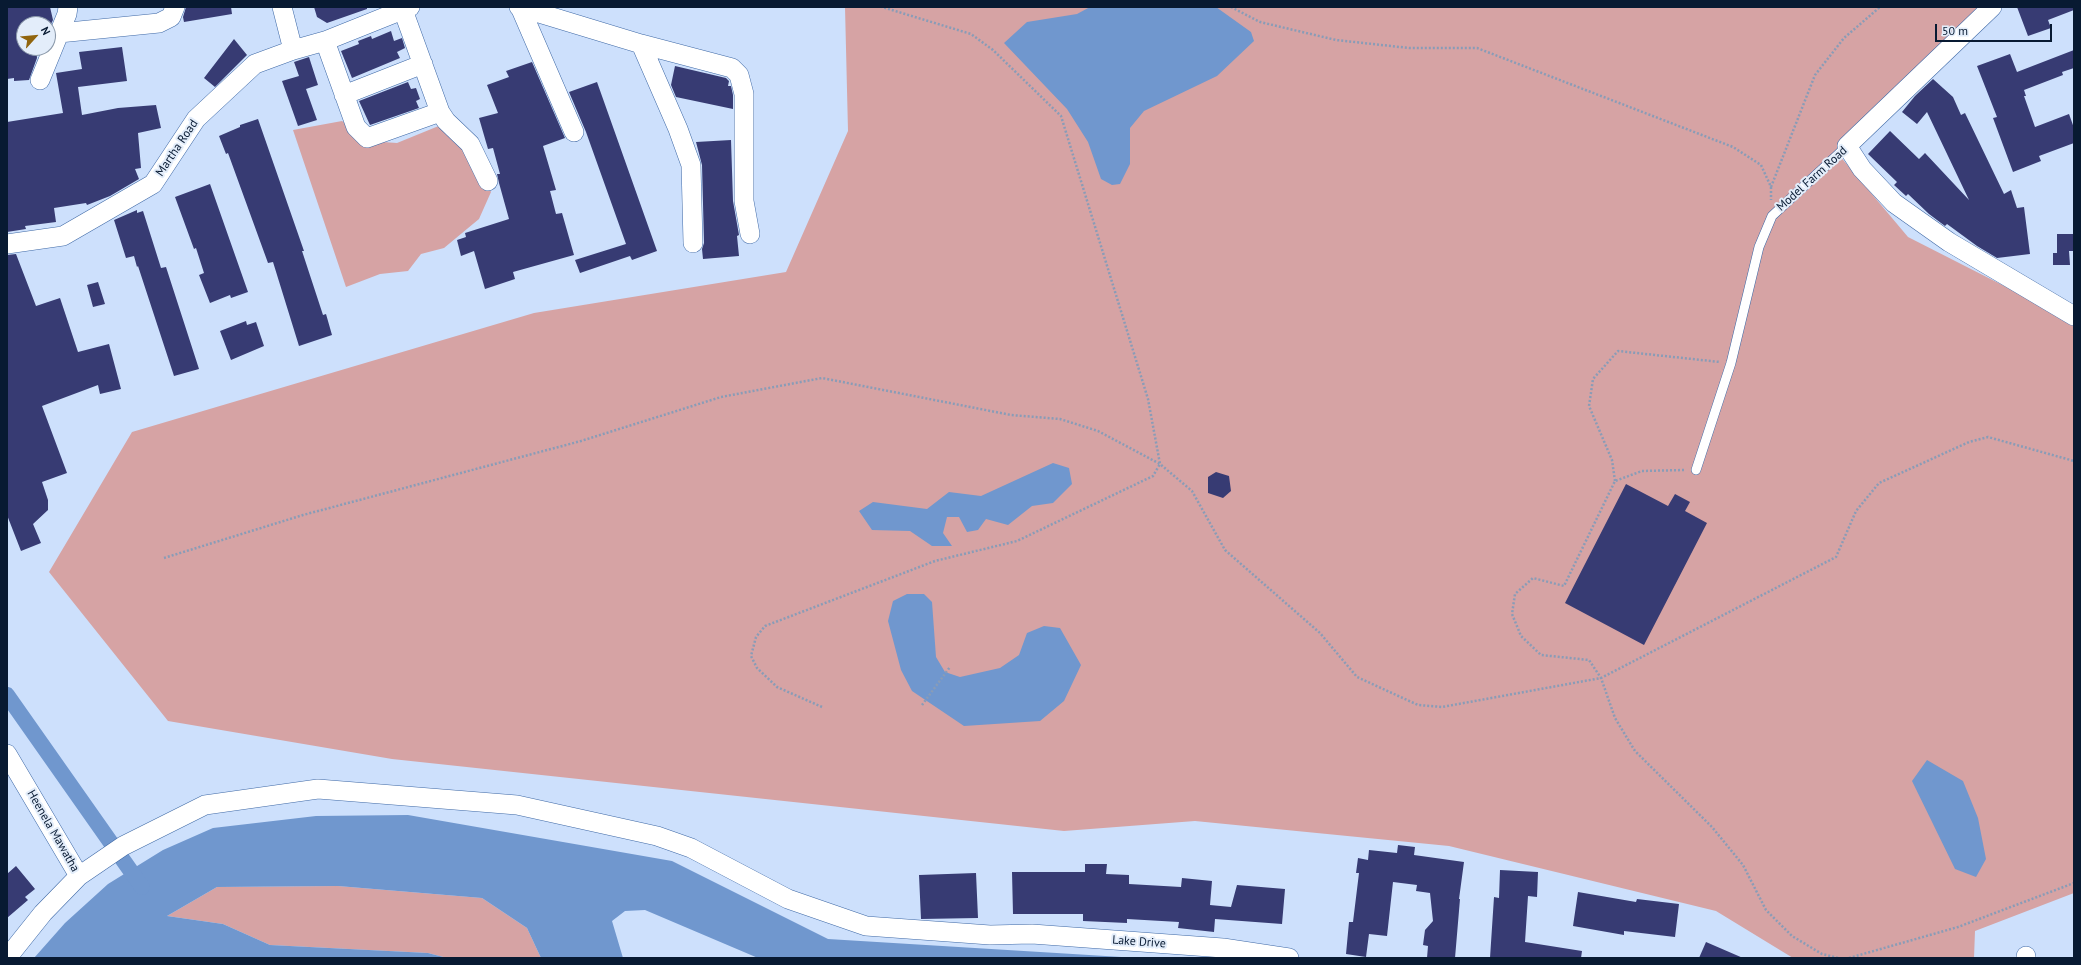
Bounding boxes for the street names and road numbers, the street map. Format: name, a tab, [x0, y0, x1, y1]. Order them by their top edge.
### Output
street label: Martha Road	[153, 117, 201, 179]
street label: Model Farm Road	[1774, 144, 1850, 214]
street label: Heenela Mawatha	[24, 787, 82, 875]
street label: Lake Drive	[1112, 933, 1166, 951]

